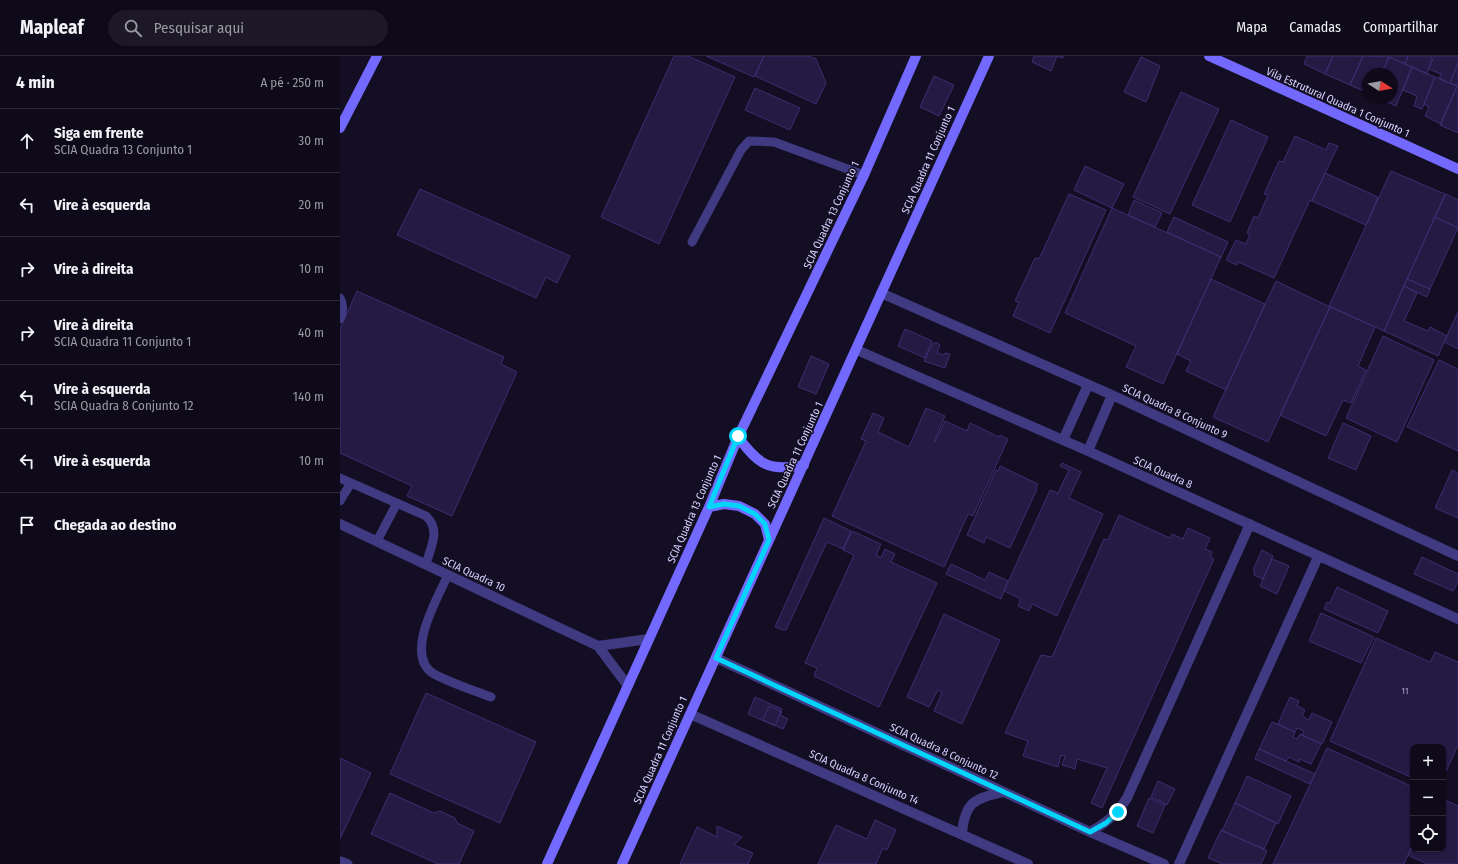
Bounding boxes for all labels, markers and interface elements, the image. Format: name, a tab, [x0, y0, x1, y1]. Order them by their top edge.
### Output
search box	[108, 10, 388, 46]
text: Mapleaf	[20, 16, 84, 39]
icon: search	[122, 17, 144, 39]
text: Pesquisar aqui	[154, 19, 244, 37]
text: Mapa	[1236, 19, 1267, 36]
text: Camadas	[1289, 19, 1341, 36]
text: Compartilhar	[1363, 19, 1438, 36]
street label: Vila Estrutural Quadra 1 Conjunto 1	[1264, 65, 1411, 140]
north arrow	[1362, 68, 1398, 104]
text: 4 min	[16, 72, 55, 93]
text: A pé · 250 m	[260, 75, 324, 90]
street label: SCIA Quadra 11 Conjunto 1	[899, 105, 958, 216]
text: Siga em frente	[54, 124, 144, 142]
icon: ahead	[16, 130, 38, 152]
text: 30 m	[298, 133, 324, 148]
text: SCIA Quadra 13 Conjunto 1	[54, 142, 192, 157]
street label: SCIA Quadra 13 Conjunto 1	[801, 159, 862, 271]
icon: left	[16, 194, 38, 216]
text: Vire à esquerda	[54, 196, 151, 214]
text: 20 m	[298, 197, 324, 212]
icon: right	[16, 258, 38, 280]
text: Vire à direita	[54, 260, 133, 278]
text: 10 m	[299, 261, 324, 276]
text: Vire à direita	[54, 316, 133, 334]
icon: right	[16, 322, 38, 344]
text: 40 m	[298, 325, 324, 340]
text: SCIA Quadra 11 Conjunto 1	[54, 334, 191, 349]
text: Vire à esquerda	[54, 380, 151, 398]
street label: SCIA Quadra 8 Conjunto 9	[1120, 381, 1229, 441]
icon: left	[16, 386, 38, 408]
text: 140 m	[293, 389, 324, 404]
text: SCIA Quadra 8 Conjunto 12	[54, 398, 193, 413]
street label: SCIA Quadra 11 Conjunto 1	[765, 400, 826, 511]
route start	[729, 427, 747, 445]
icon: left	[16, 450, 38, 472]
text: Vire à esquerda	[54, 452, 151, 470]
text: 10 m	[299, 453, 324, 468]
street label: SCIA Quadra 13 Conjunto 1	[665, 453, 724, 565]
street label: SCIA Quadra 8	[1131, 454, 1195, 491]
icon: arrive	[16, 514, 38, 536]
text: Chegada ao destino	[54, 516, 176, 534]
street label: SCIA Quadra 10	[440, 554, 507, 595]
house number: 11	[1402, 686, 1408, 696]
street label: SCIA Quadra 11 Conjunto 1	[631, 695, 690, 806]
street label: SCIA Quadra 8 Conjunto 12	[888, 721, 1000, 782]
map controls	[1410, 744, 1446, 852]
button: +	[1410, 744, 1446, 780]
street label: SCIA Quadra 8 Conjunto 14	[807, 747, 921, 808]
button: −	[1410, 780, 1446, 816]
route end	[1109, 803, 1127, 821]
button: locate	[1410, 816, 1446, 852]

